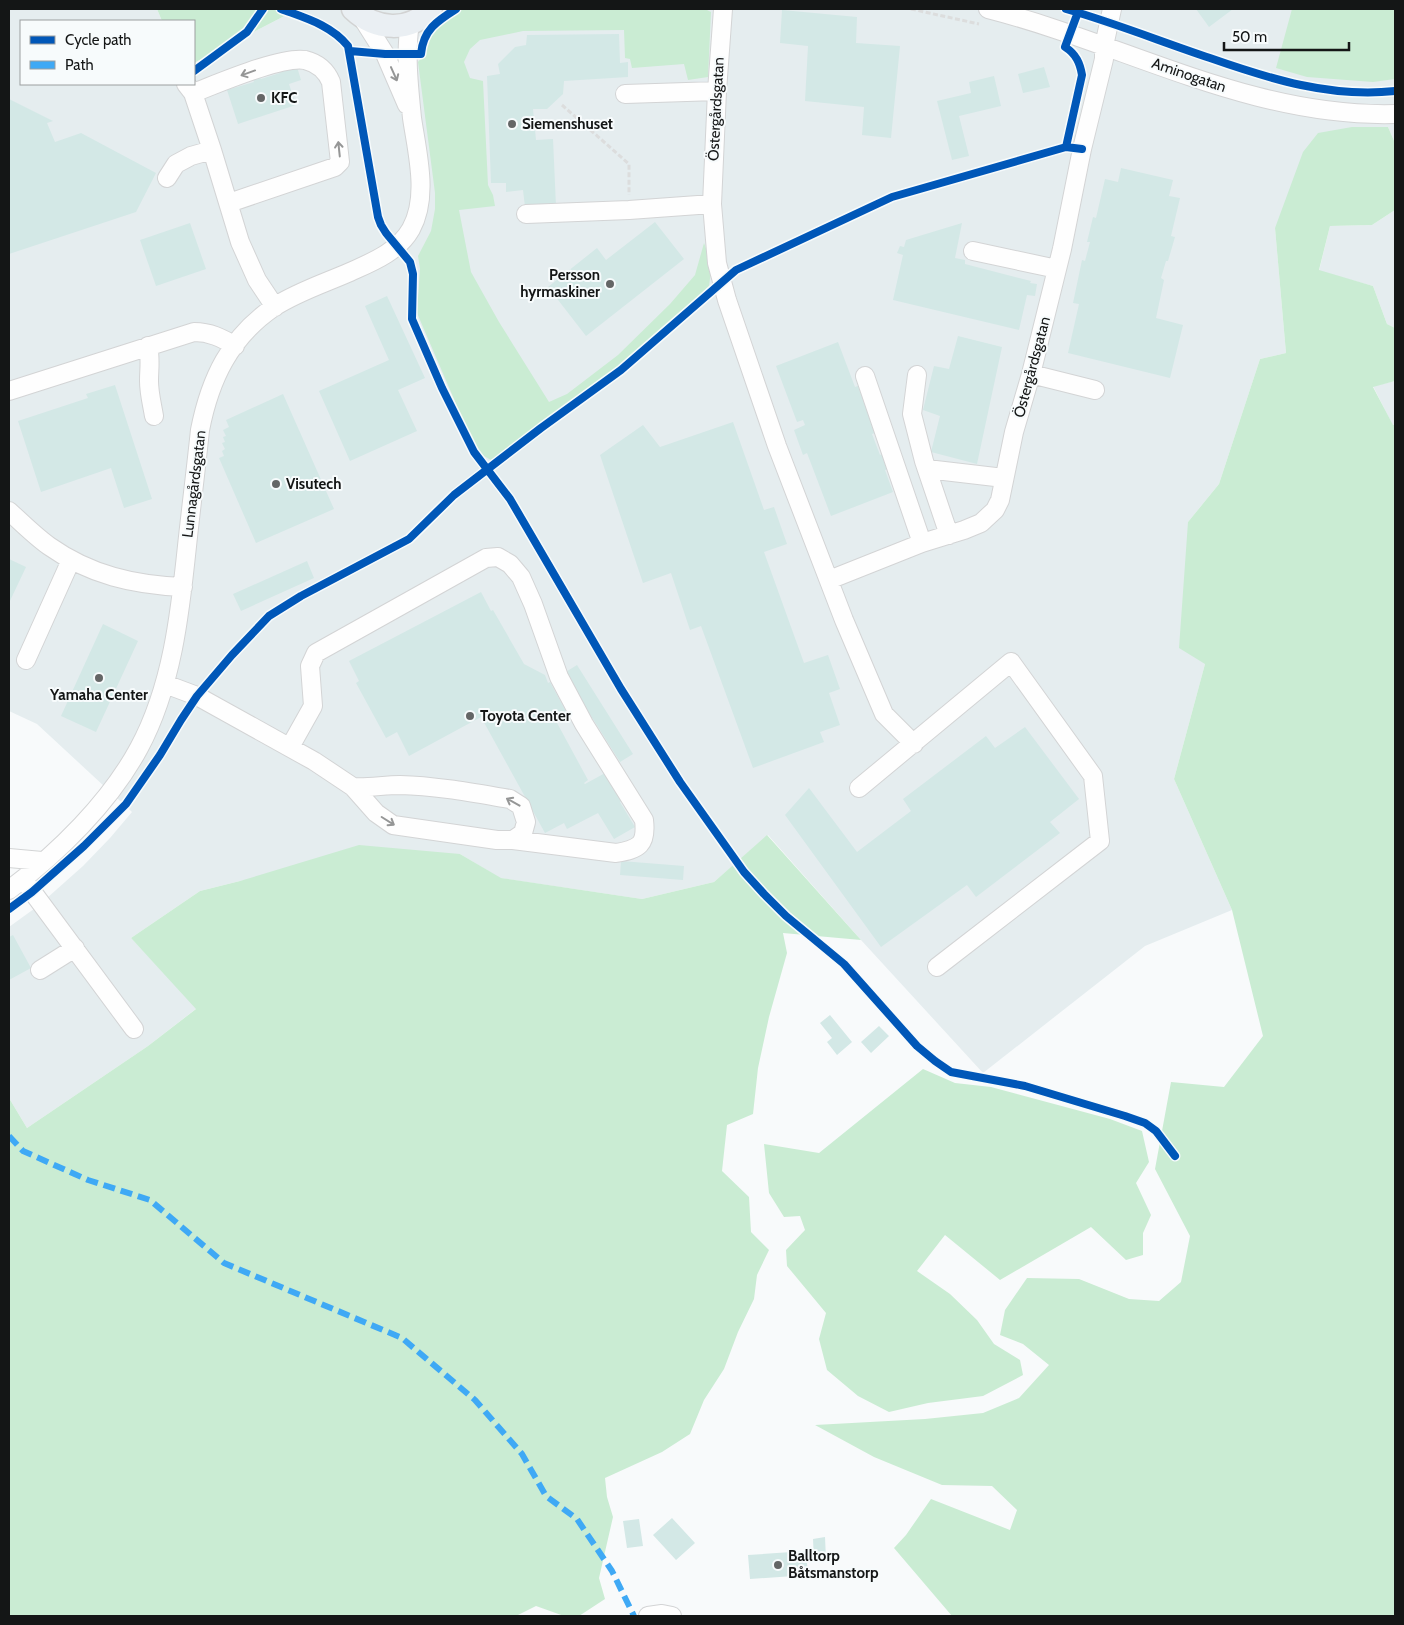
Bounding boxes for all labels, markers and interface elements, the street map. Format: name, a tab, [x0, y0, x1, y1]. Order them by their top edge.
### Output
legend	[20, 20, 195, 85]
scale bar	[1224, 20, 1349, 52]
text: 50 m	[1232, 28, 1267, 46]
text: Cycle path	[65, 31, 131, 49]
street label: Aminogatan	[1149, 54, 1229, 96]
text: Path	[65, 56, 94, 74]
street label: Östergårdsgatan	[704, 57, 728, 161]
one-way arrow	[389, 66, 399, 81]
one-way arrow	[240, 69, 256, 78]
place label: KFC	[271, 89, 297, 107]
marker: KFC	[255, 92, 267, 104]
place label: Siemenshuset	[522, 115, 613, 133]
marker: Siemenshuset	[506, 118, 518, 130]
one-way arrow	[335, 141, 344, 157]
place label: Persson hyrmaskiner	[520, 266, 600, 301]
marker: Persson hyrmaskiner	[604, 278, 616, 290]
street label: Östergårdsgatan	[1010, 314, 1054, 420]
street label: Lunnagårdsgatan	[178, 429, 210, 539]
place label: Visutech	[286, 475, 341, 493]
marker: Visutech	[270, 478, 282, 490]
marker: Yamaha Center	[93, 672, 105, 684]
place label: Yamaha Center	[49, 686, 148, 704]
place label: Toyota Center	[480, 707, 571, 725]
marker: Toyota Center	[464, 710, 476, 722]
one-way arrow	[506, 797, 521, 807]
one-way arrow	[381, 815, 395, 826]
place label: Balltorp Båtsmanstorp	[788, 1547, 879, 1582]
marker: Balltorp Båtsmanstorp	[772, 1559, 784, 1571]

